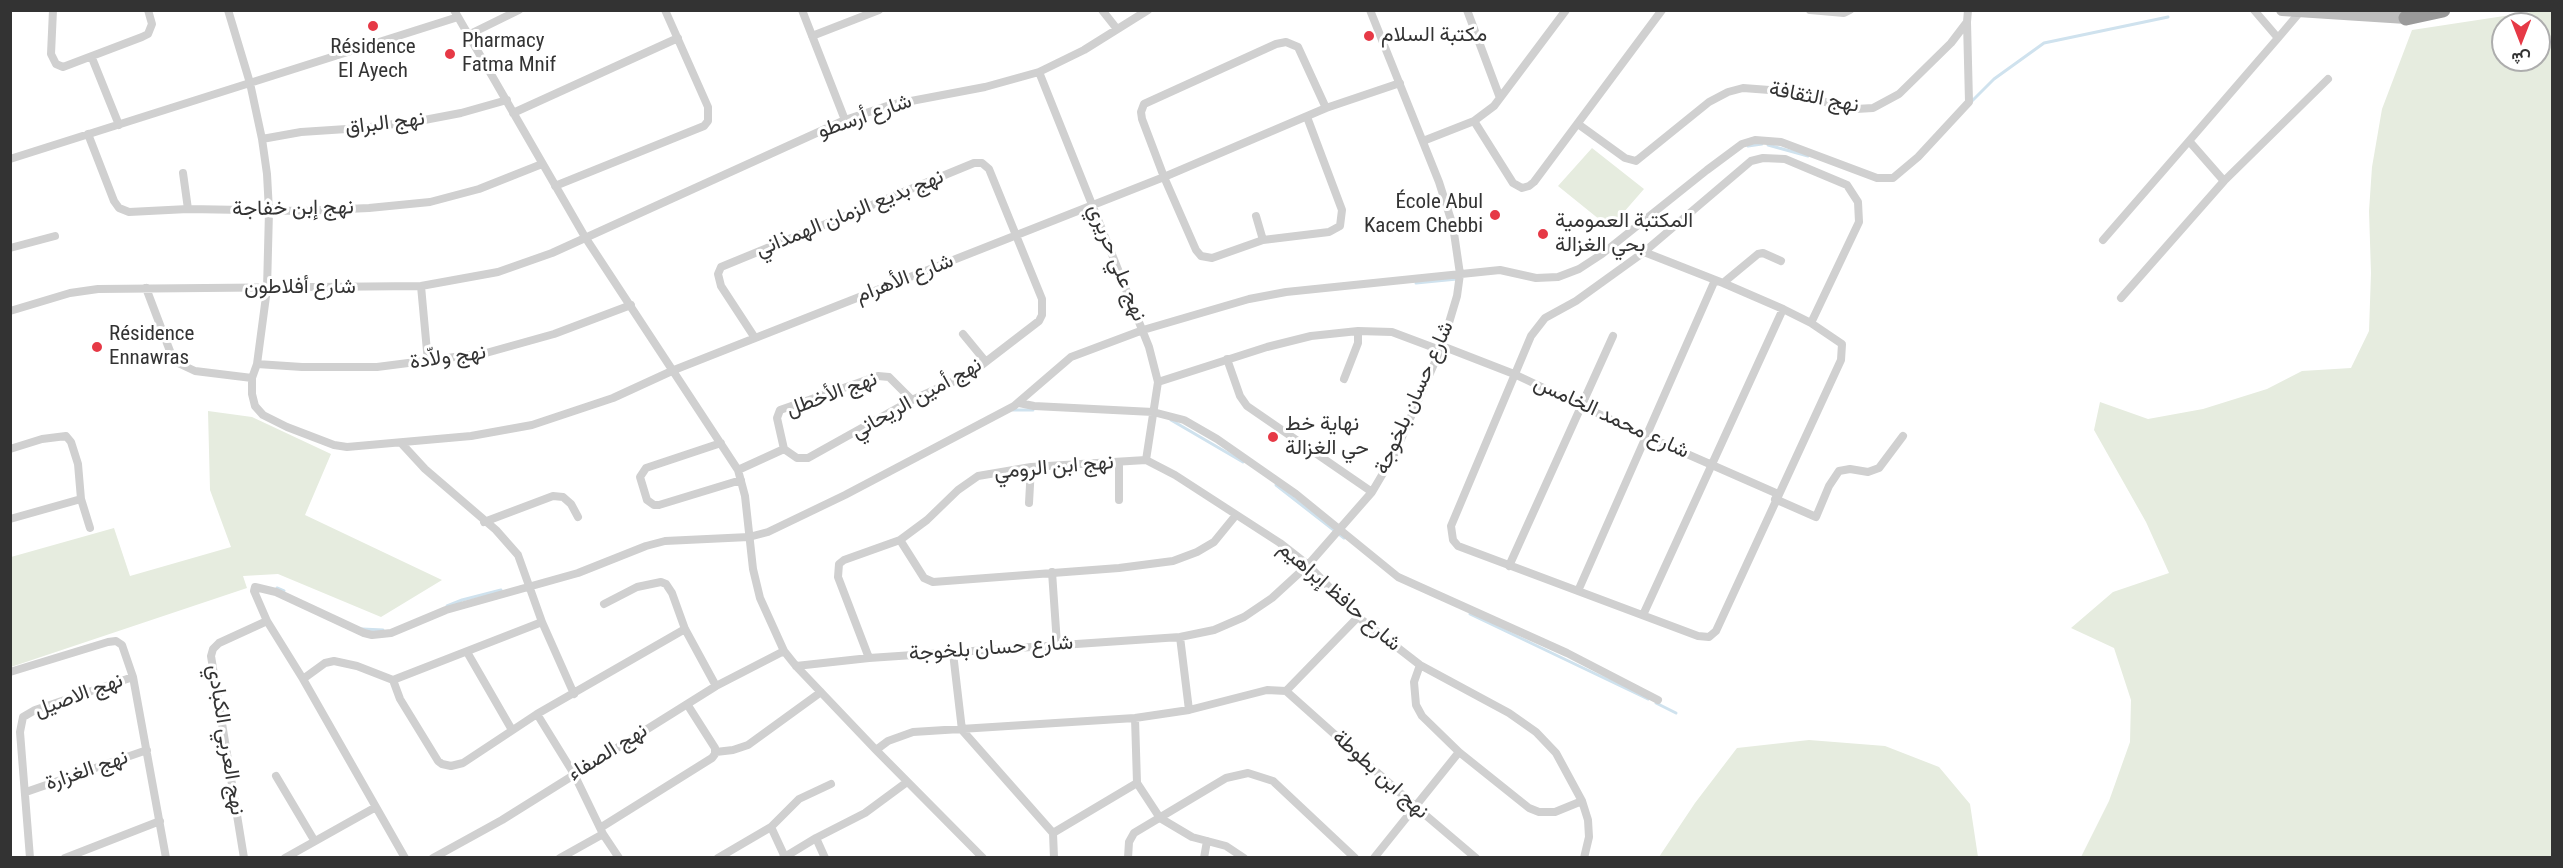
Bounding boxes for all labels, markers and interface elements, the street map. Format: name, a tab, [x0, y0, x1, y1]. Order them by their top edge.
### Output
north arrow	[2491, 12, 2551, 72]
marker: Résidence El Ayech	[366, 19, 380, 33]
place label: مكتبة السلام	[1381, 23, 1487, 49]
place label: Pharmacy Fatma Mnif	[462, 29, 556, 79]
marker: مكتبة السلام	[1362, 29, 1376, 43]
place label: Résidence El Ayech	[330, 35, 416, 85]
marker: Pharmacy Fatma Mnif	[443, 47, 457, 61]
text: ش	[2511, 49, 2531, 68]
street label: نهج الثقافة	[1767, 77, 1861, 119]
street label: شارع أرسطو	[815, 89, 915, 145]
street label: نهج البراق	[344, 107, 426, 141]
street label: نهج بديع الزمان الهمذاني	[752, 165, 948, 263]
place label: École Abul Kacem Chebbi	[1364, 190, 1483, 240]
street label: نهج إبن خفاجة	[232, 195, 354, 223]
street label: نهج علي حريري	[1081, 201, 1151, 325]
marker: École Abul Kacem Chebbi	[1488, 208, 1502, 222]
place label: المكتبة العمومية بحي الغزالة	[1555, 209, 1693, 259]
marker: المكتبة العمومية بحي الغزالة	[1536, 227, 1550, 241]
street label: شارع الأهرام	[853, 249, 957, 309]
street label: شارع أفلاطون	[244, 275, 356, 301]
street label: شارع حسان بلخوجة	[1370, 318, 1460, 478]
place label: Résidence Ennawras	[109, 322, 194, 372]
marker: Résidence Ennawras	[90, 340, 104, 354]
street label: نهج ولاّدة	[408, 340, 488, 376]
street label: نهج أمين الريحاني	[847, 353, 987, 445]
street label: نهج الأخطل	[783, 367, 881, 423]
street label: شارع محمد الخامس	[1529, 371, 1693, 465]
place label: نهاية خط حي الغزالة	[1285, 412, 1369, 462]
marker: نهاية خط حي الغزالة	[1266, 430, 1280, 444]
street label: نهج ابن الرومي	[993, 450, 1115, 486]
street label: شارع حافظ إبراهيم	[1272, 537, 1406, 657]
street label: شارع حسان بلخوجة	[908, 631, 1074, 667]
street label: نهج العربي الكبادي	[201, 663, 249, 817]
street label: نهج الاصيل	[31, 668, 127, 724]
street label: نهج الصفاء	[564, 719, 652, 787]
street label: نهج ابن بطوطة	[1327, 725, 1433, 825]
street label: نهج الغزارة	[42, 745, 132, 797]

